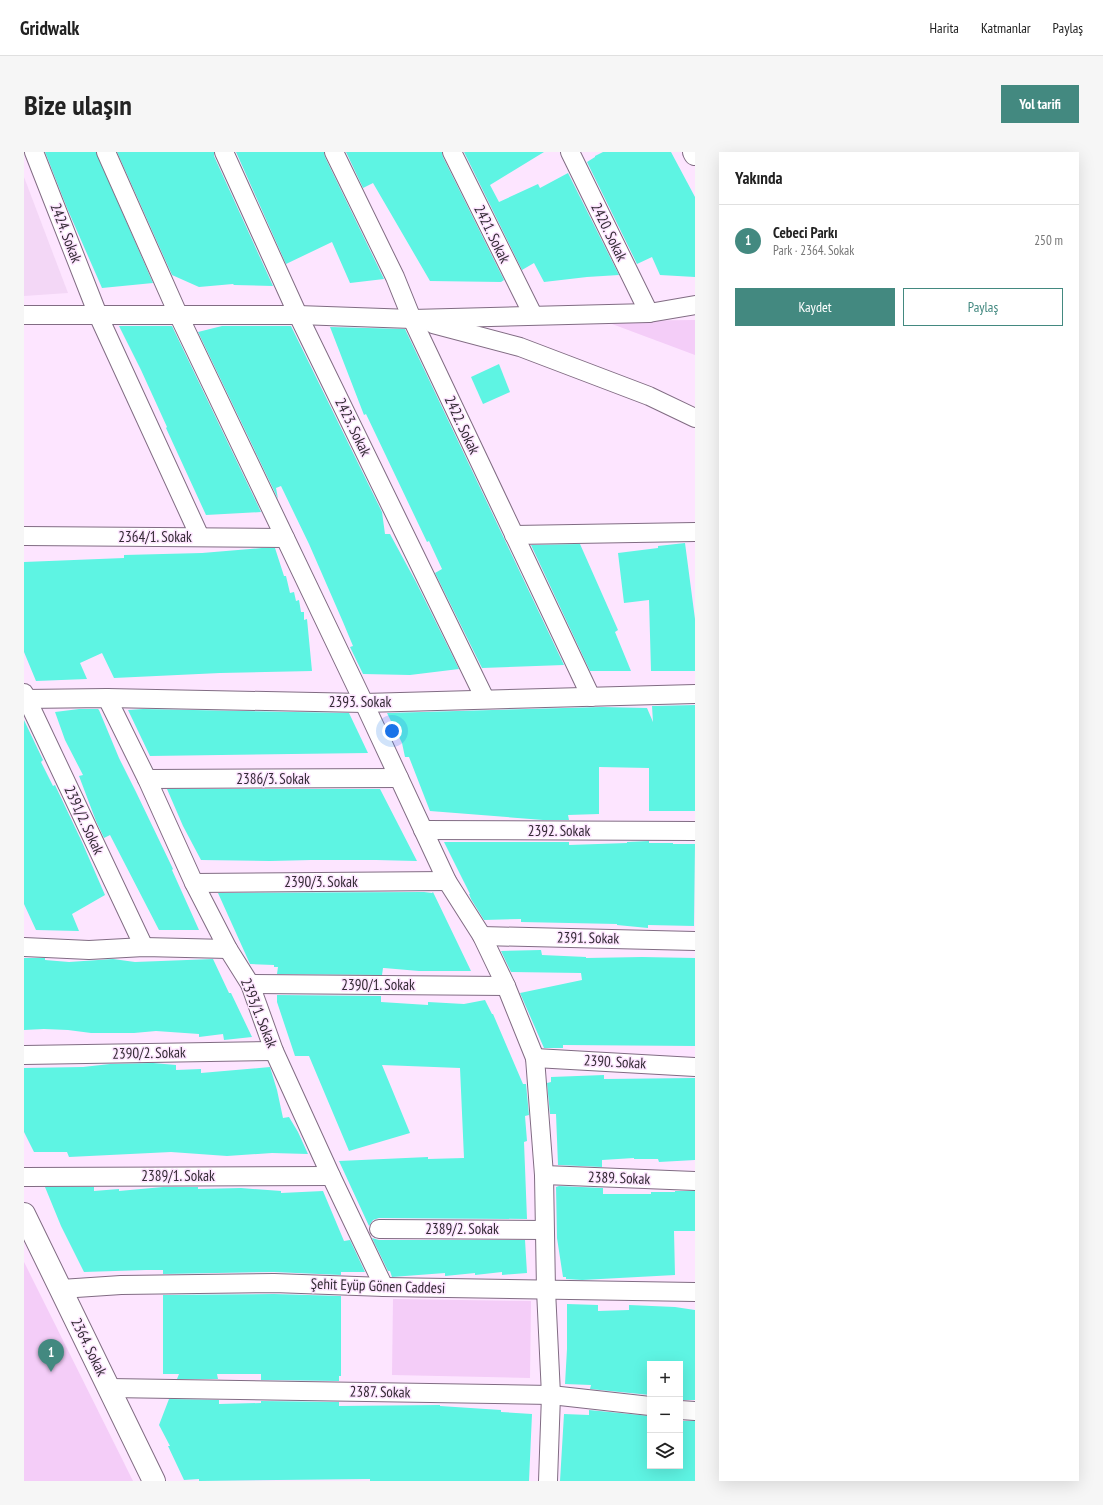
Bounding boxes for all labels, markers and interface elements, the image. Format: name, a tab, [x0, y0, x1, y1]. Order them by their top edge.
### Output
text: Gridwalk	[20, 16, 79, 40]
text: Harita	[930, 19, 959, 37]
text: Katmanlar	[981, 19, 1031, 37]
text: Paylaş	[1053, 19, 1083, 37]
button: Yol tarifi	[1001, 85, 1079, 123]
text: Bize ulaşın	[24, 86, 132, 123]
text: Yakında	[735, 167, 782, 189]
street label: 2424. Sokak	[46, 200, 87, 266]
street label: 2420. Sokak	[587, 200, 632, 264]
street label: 2421. Sokak	[470, 202, 515, 266]
text: Cebeci Parkı	[773, 223, 838, 242]
text: 1	[745, 232, 751, 249]
text: 250 m	[1034, 232, 1063, 249]
text: Park · 2364. Sokak	[773, 242, 854, 259]
button: Kaydet	[735, 288, 895, 326]
button: Paylaş	[903, 288, 1063, 326]
street label: 2422. Sokak	[441, 392, 484, 457]
street label: 2423. Sokak	[331, 395, 376, 459]
street label: 2364/1. Sokak	[118, 527, 192, 546]
street label: 2393. Sokak	[329, 692, 391, 711]
your location	[382, 721, 402, 741]
street label: 2386/3. Sokak	[236, 769, 310, 788]
street label: 2391/2. Sokak	[60, 782, 109, 857]
street label: 2392. Sokak	[528, 821, 590, 840]
street label: 2390/3. Sokak	[284, 872, 358, 891]
street label: 2391. Sokak	[557, 927, 620, 948]
street label: 2393/1. Sokak	[237, 975, 282, 1051]
street label: 2390/1. Sokak	[341, 975, 415, 994]
street label: 2390/2. Sokak	[112, 1042, 186, 1063]
street label: 2390. Sokak	[583, 1050, 647, 1073]
street label: 2389/1. Sokak	[141, 1166, 215, 1185]
street label: 2389. Sokak	[588, 1167, 651, 1188]
street label: 2389/2. Sokak	[425, 1219, 499, 1238]
street label: Şehit Eyüp Gönen Caddesi	[310, 1274, 446, 1297]
street label: 2364. Sokak	[67, 1315, 112, 1379]
pin: 1	[38, 1339, 64, 1372]
map controls	[647, 1361, 683, 1469]
button: +	[647, 1361, 683, 1397]
street label: 2387. Sokak	[349, 1381, 411, 1402]
button: −	[647, 1397, 683, 1433]
button: layers	[647, 1433, 683, 1469]

